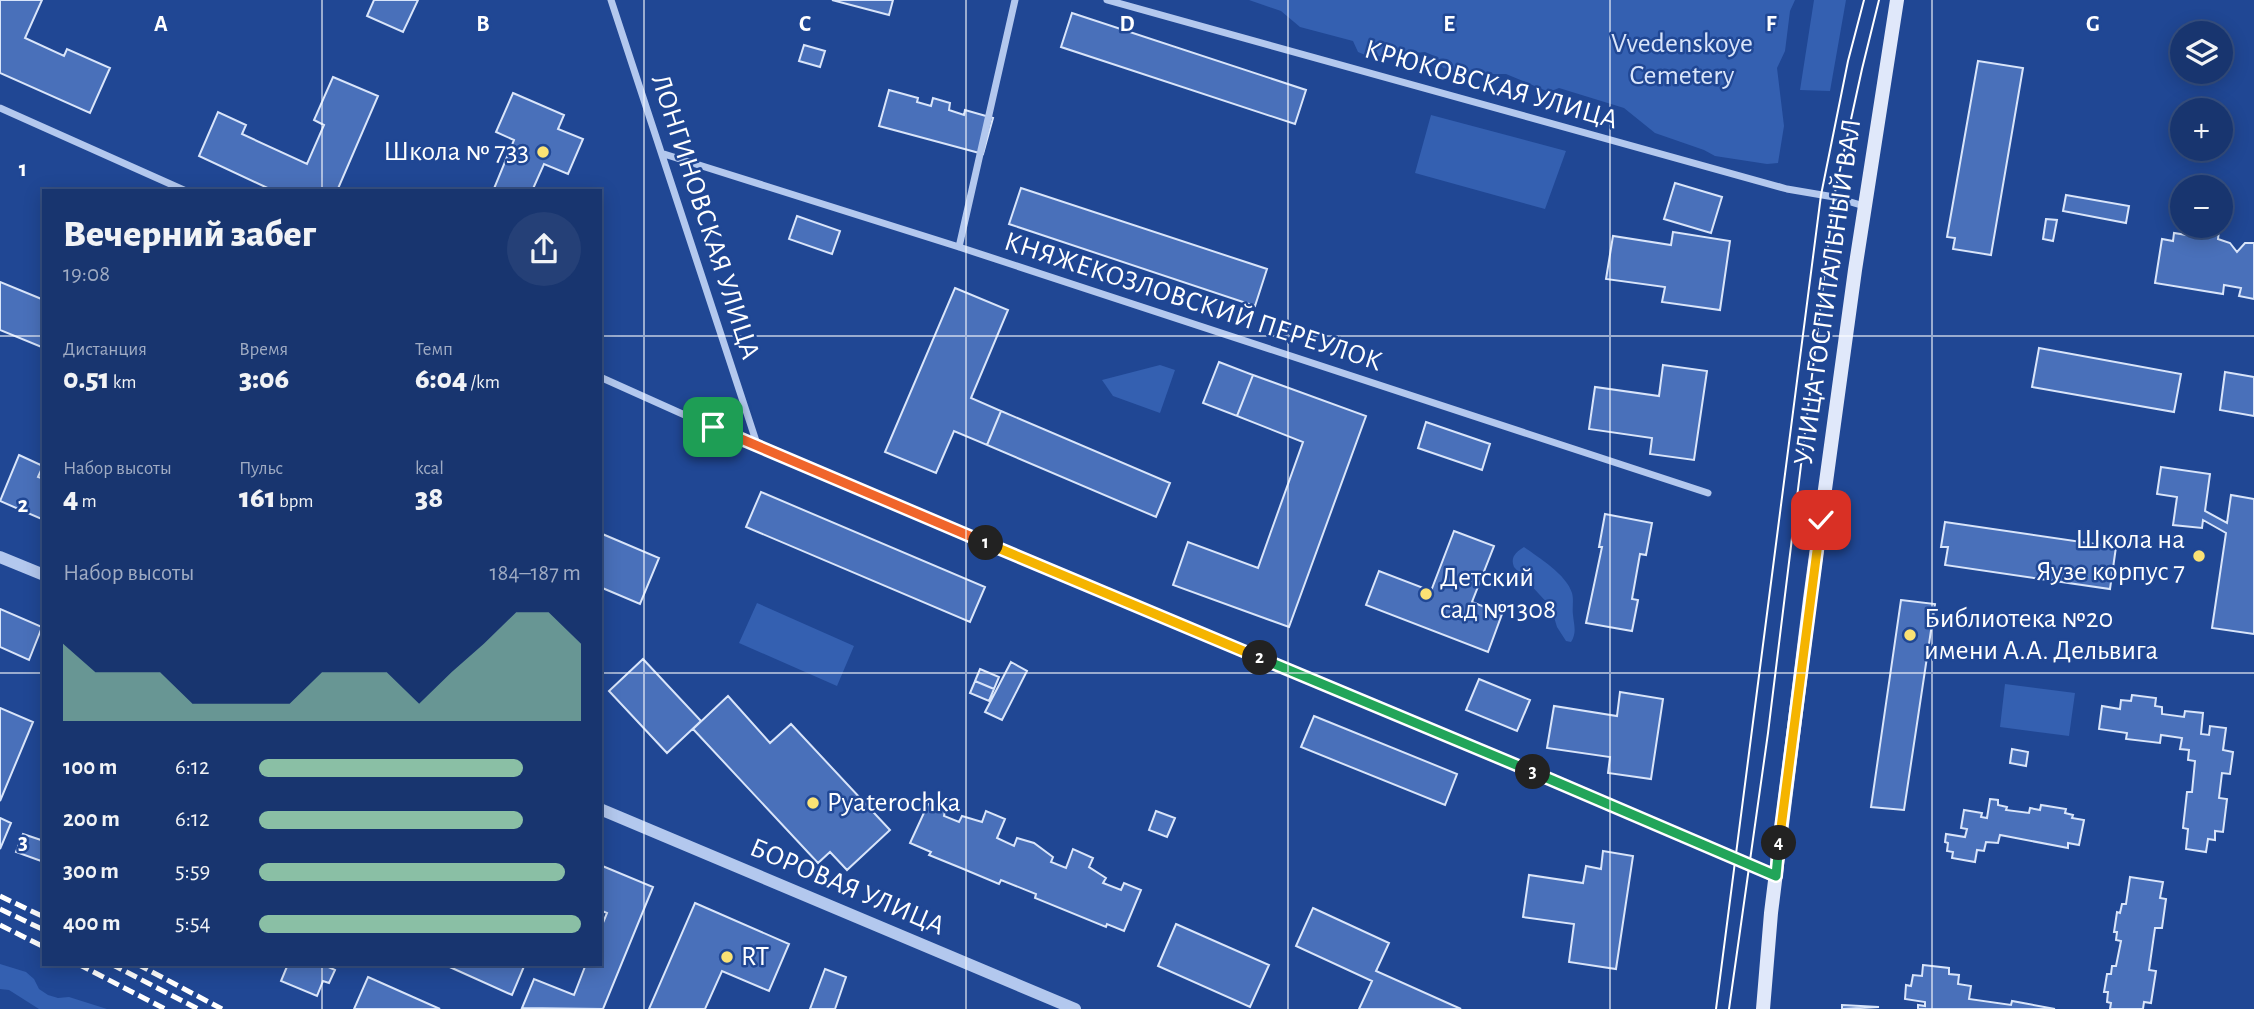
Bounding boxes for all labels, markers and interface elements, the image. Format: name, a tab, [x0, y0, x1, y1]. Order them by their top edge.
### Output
text: A	[154, 13, 168, 36]
text: B	[476, 13, 490, 36]
text: C	[799, 13, 811, 36]
text: D	[1119, 13, 1135, 36]
text: E	[1443, 13, 1455, 36]
text: F	[1766, 13, 1777, 36]
text: G	[2086, 13, 2100, 36]
map controls	[2170, 21, 2233, 238]
button: layers	[2170, 21, 2233, 84]
park label: Vvedenskoye Cemetery	[1611, 30, 1753, 90]
street label: КРЮКОВСКАЯ УЛИЦА	[1361, 35, 1621, 135]
street label: ЛОНГИНОВСКАЯ УЛИЦА	[646, 71, 764, 363]
button: +	[2170, 98, 2233, 161]
street label: УЛИЦА ГОСПИТАЛЬНЫЙ ВАЛ	[1789, 117, 1866, 467]
place label: Школа № 733	[383, 138, 529, 166]
marker: Школа № 733	[535, 144, 551, 160]
text: 1	[19, 158, 27, 181]
button: −	[2170, 175, 2233, 238]
button: share	[507, 212, 581, 286]
text: Вечерний забег	[63, 216, 316, 254]
street label: КНЯЖЕКОЗЛОВСКИЙ ПЕРЕУЛОК	[1001, 227, 1386, 376]
text: 19:08	[63, 263, 110, 286]
text: Дистанция	[63, 340, 147, 359]
text: Время	[239, 340, 288, 359]
text: Темп	[415, 340, 453, 359]
text: 0.51	[63, 364, 110, 394]
text: 3:06	[239, 364, 289, 394]
text: 6:04	[415, 364, 467, 394]
text: km	[110, 373, 137, 392]
text: /km	[467, 373, 500, 392]
pin	[683, 397, 743, 457]
icon: arrive	[694, 408, 732, 446]
text: Набор высоты	[63, 459, 172, 478]
text: Пульс	[239, 459, 283, 478]
text: kcal	[415, 459, 444, 478]
text: 4	[63, 483, 78, 513]
text: 161	[239, 483, 276, 513]
text: 38	[415, 483, 443, 513]
pin	[1791, 490, 1851, 550]
text: m	[78, 492, 97, 511]
text: bpm	[276, 492, 313, 511]
text: 2	[18, 494, 29, 517]
icon: check	[1802, 501, 1840, 539]
pin: 1	[968, 526, 1004, 560]
place label: Школа на Яузе корпус 7	[2036, 526, 2185, 586]
text: 1	[982, 533, 989, 552]
marker: Школа на Яузе корпус 7	[2191, 548, 2207, 564]
text: Набор высоты	[63, 562, 195, 585]
text: 184–187 m	[490, 562, 581, 585]
place label: Детский сад №1308	[1440, 564, 1556, 624]
marker: Детский сад №1308	[1418, 586, 1434, 602]
place label: Библиотека №20 имени А.А. Дельвига	[1924, 605, 2159, 665]
marker: Библиотека №20 имени А.А. Дельвига	[1902, 627, 1918, 643]
pin: 2	[1242, 640, 1278, 676]
text: 2	[1255, 648, 1264, 667]
pin: 3	[1516, 754, 1550, 790]
text: 100 m	[63, 756, 117, 779]
text: 6:12	[175, 756, 209, 779]
text: 3	[1528, 762, 1537, 781]
place label: Pyaterochka	[827, 789, 961, 817]
marker: Pyaterochka	[805, 795, 821, 811]
text: 200 m	[63, 808, 120, 831]
text: 6:12	[175, 808, 209, 831]
pin: 4	[1762, 826, 1796, 860]
text: 3	[18, 831, 28, 854]
street label: БОРОВАЯ УЛИЦА	[746, 833, 948, 941]
text: 4	[1774, 833, 1783, 852]
text: 300 m	[63, 860, 119, 883]
text: 5:59	[175, 860, 210, 883]
text: 400 m	[63, 912, 121, 935]
text: 5:54	[175, 912, 211, 935]
place label: RT	[741, 943, 770, 971]
marker: RT	[719, 949, 735, 965]

